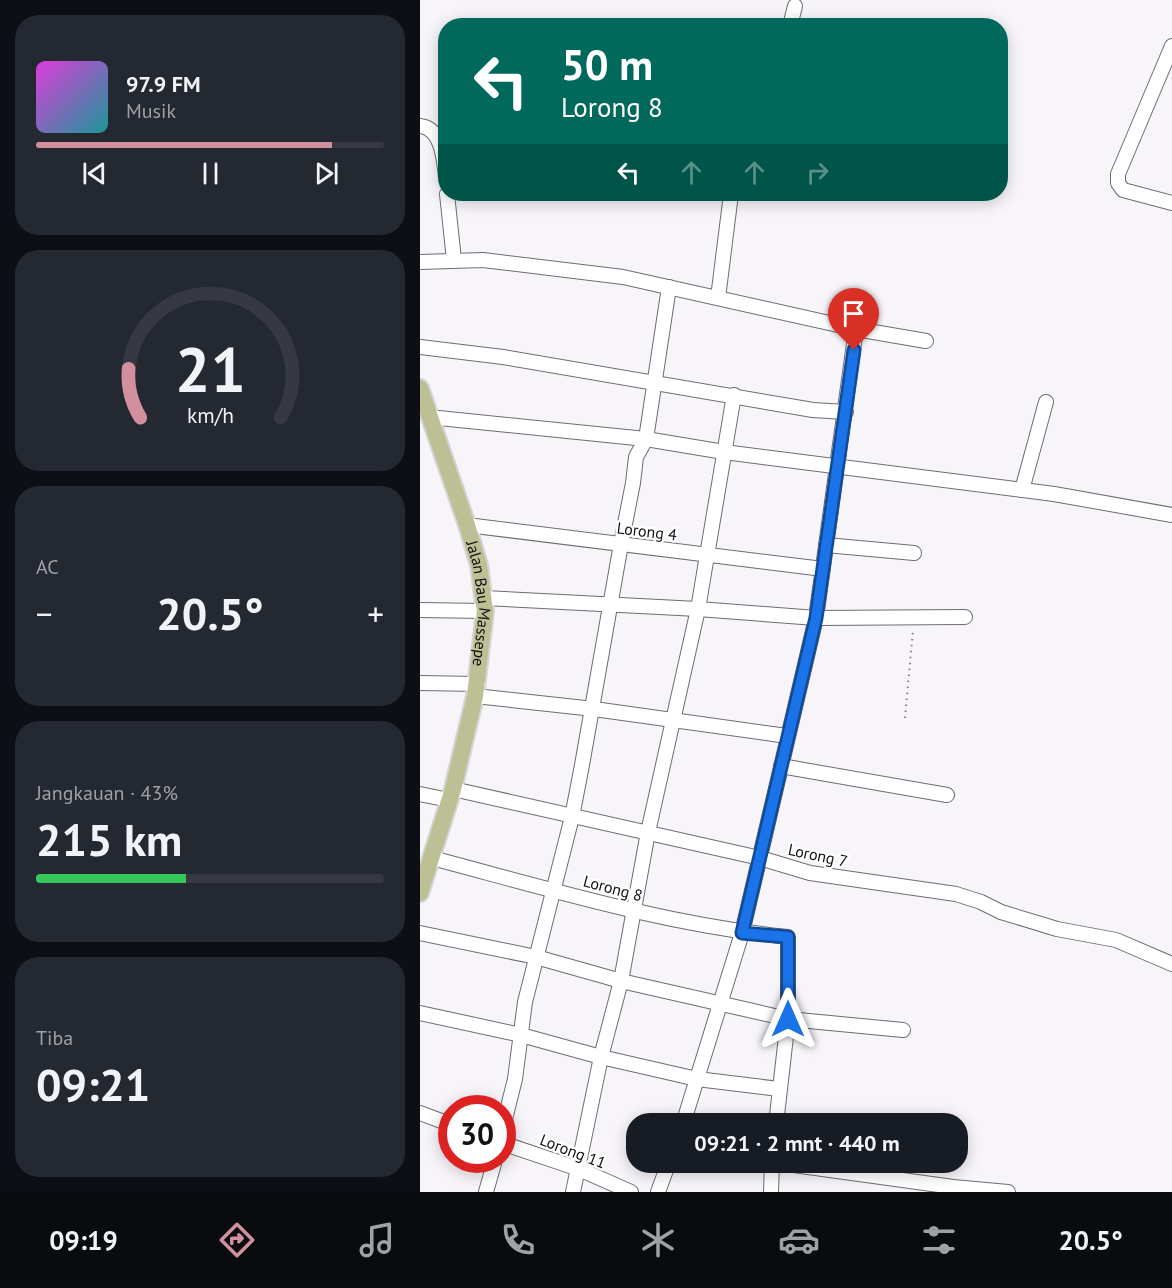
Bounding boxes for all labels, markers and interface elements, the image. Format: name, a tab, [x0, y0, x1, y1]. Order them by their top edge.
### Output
text: 50 m	[561, 37, 653, 92]
icon: left	[462, 42, 540, 120]
text: 97.9 FM	[126, 70, 201, 98]
text: Lorong 8	[561, 90, 663, 124]
text: Musik	[126, 98, 176, 124]
icon: left	[612, 156, 645, 189]
icon: ahead	[675, 156, 708, 189]
icon: ahead	[738, 156, 771, 189]
icon: right	[801, 156, 834, 189]
icon: previous	[78, 157, 111, 190]
icon: pause	[194, 157, 227, 190]
icon: next	[310, 157, 343, 190]
pin	[828, 288, 879, 350]
icon: arrive	[837, 297, 870, 330]
text: 21	[175, 328, 245, 409]
text: km/h	[186, 401, 233, 429]
street label: Lorong 4	[616, 517, 678, 545]
street label: Jalan Bau Massepe	[462, 537, 495, 668]
text: AC	[36, 554, 59, 580]
text: 20.5°	[156, 584, 264, 642]
text: −	[36, 592, 53, 635]
text: +	[367, 592, 384, 635]
text: Jangkauan · 43%	[36, 780, 178, 806]
text: 215 km	[36, 810, 182, 868]
street label: Lorong 7	[786, 839, 850, 871]
street label: Lorong 8	[581, 871, 645, 905]
position arrow	[756, 987, 820, 1051]
text: Tiba	[36, 1025, 73, 1051]
text: 09:21	[36, 1055, 150, 1113]
speed limit sign: 30	[438, 1095, 516, 1173]
street label: Lorong 11	[537, 1129, 609, 1173]
text: 09:21 · 2 mnt · 440 m	[694, 1129, 900, 1157]
icon: directions	[216, 1219, 258, 1261]
icon: music	[356, 1219, 398, 1261]
icon: phone	[497, 1219, 539, 1261]
icon: climate	[637, 1219, 679, 1261]
icon: car	[778, 1219, 820, 1261]
icon: filters	[918, 1219, 960, 1261]
text: 09:19	[49, 1223, 118, 1257]
text: 20.5°	[1058, 1223, 1123, 1257]

